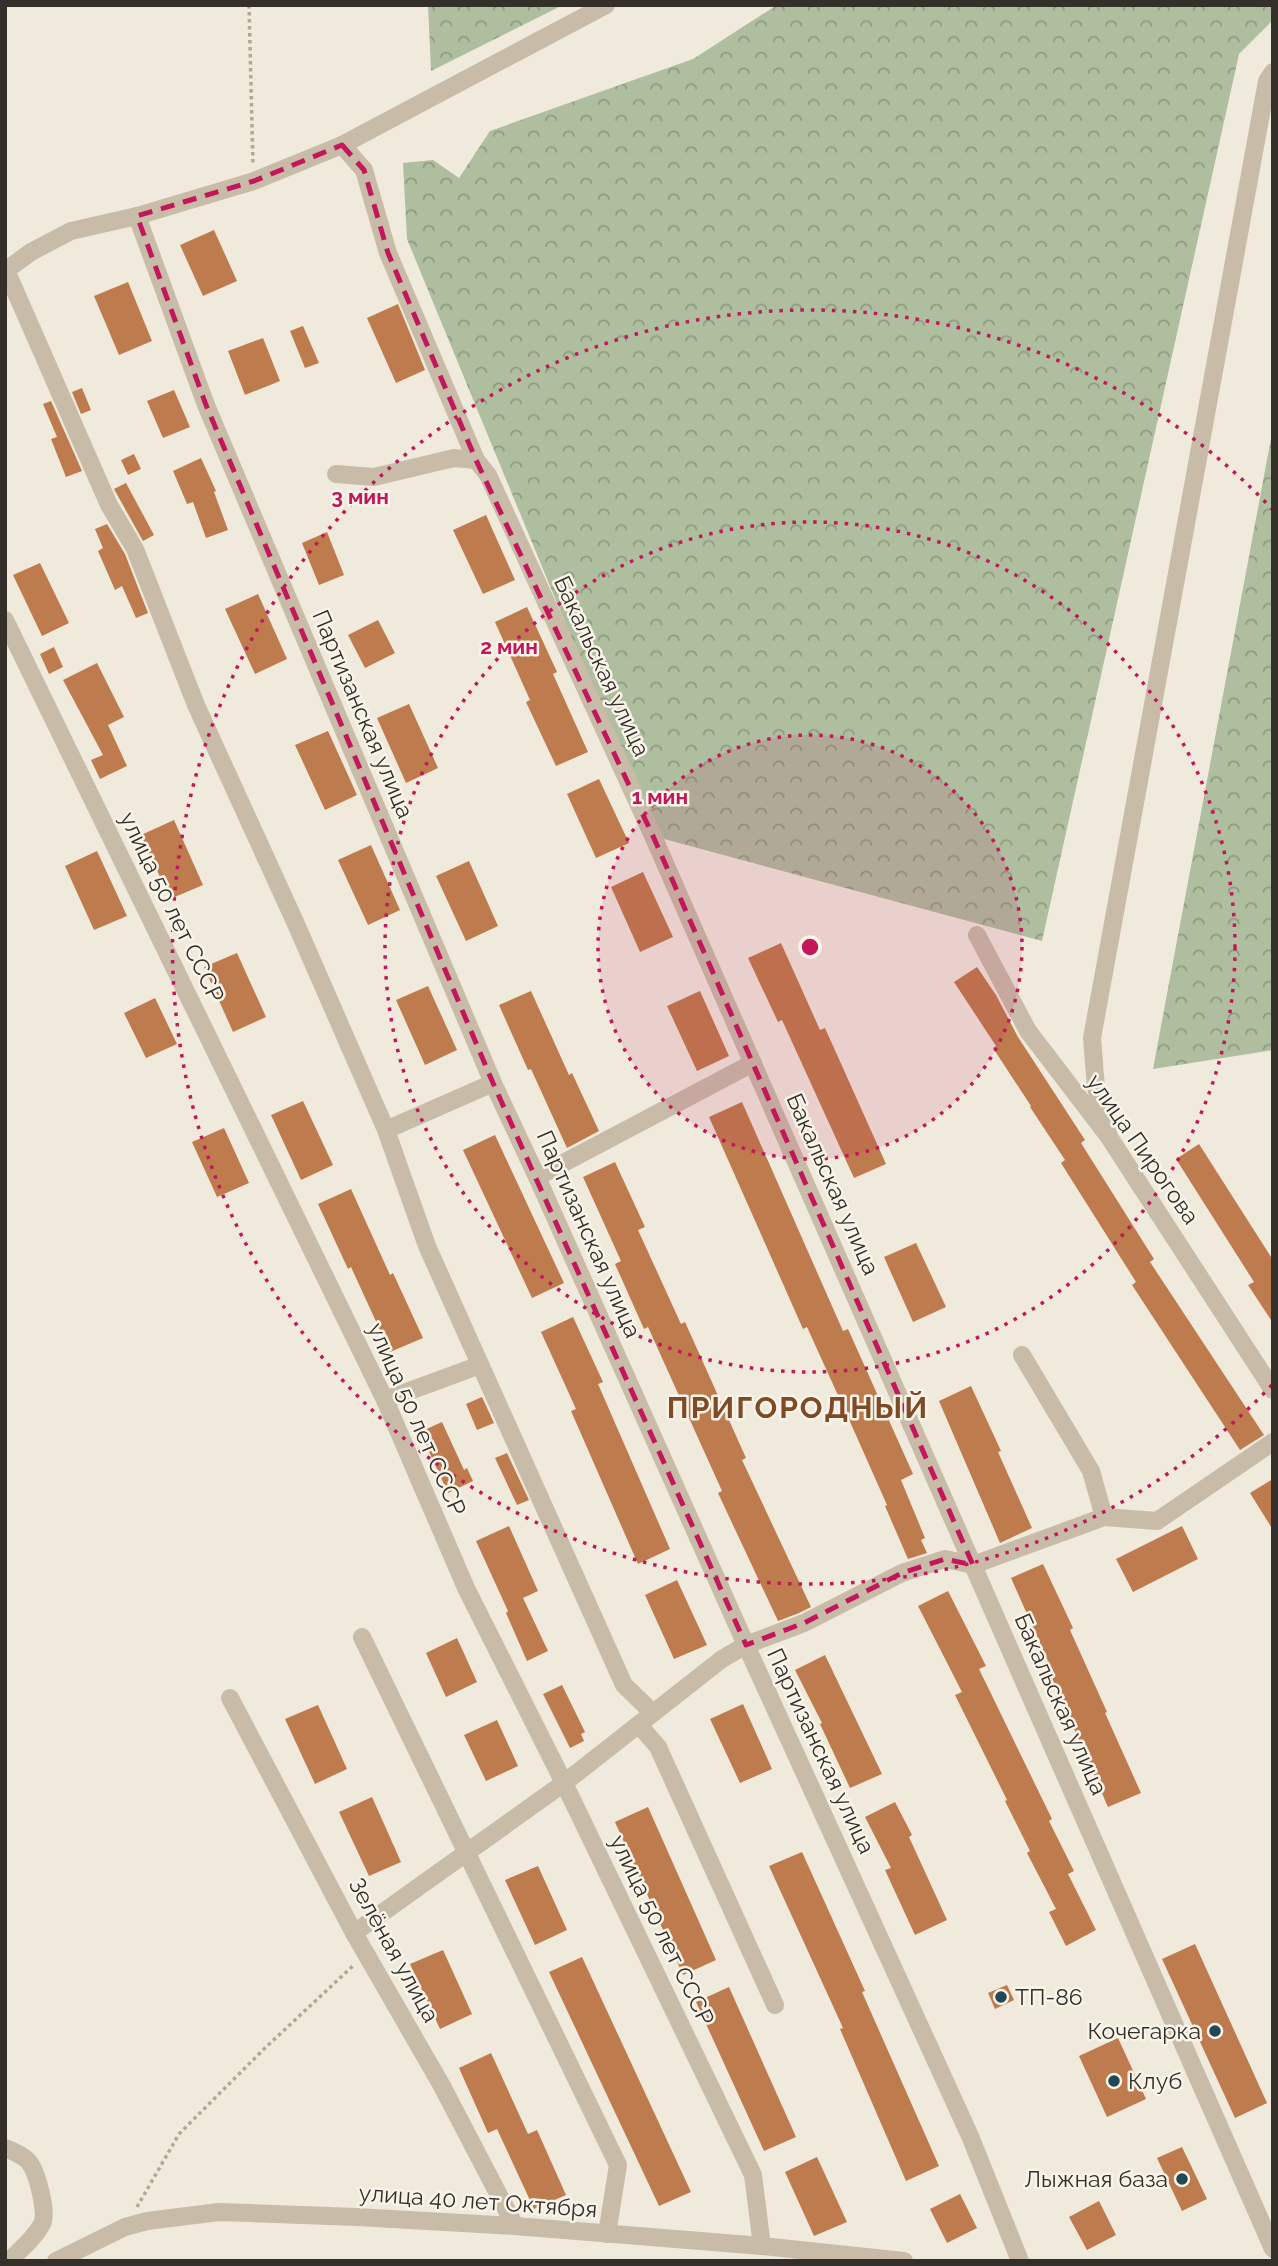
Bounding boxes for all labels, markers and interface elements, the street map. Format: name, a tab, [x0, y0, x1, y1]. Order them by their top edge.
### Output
text: 3 мин	[331, 484, 389, 509]
street label: Бакальская улица	[549, 571, 656, 760]
street label: Партизанская улица	[307, 606, 420, 822]
text: 2 мин	[480, 634, 538, 659]
text: 1 мин	[632, 784, 688, 809]
street label: улица 50 лет СССР	[115, 807, 230, 1006]
centre of rings	[798, 935, 822, 959]
street label: улица Пирогова	[1082, 1069, 1205, 1229]
street label: Бакальская улица	[781, 1089, 886, 1279]
street label: Партизанская улица	[532, 1126, 647, 1341]
street label: улица 50 лет СССР	[363, 1318, 472, 1519]
district label: ПРИГОРОДНЫЙ	[667, 1390, 929, 1425]
street label: Бакальская улица	[1009, 1609, 1114, 1799]
street label: Партизанская улица	[762, 1644, 881, 1858]
street label: улица 50 лет СССР	[605, 1830, 720, 2029]
street label: Зелёная улица	[344, 1873, 445, 2027]
place label: ТП-86	[1015, 1983, 1083, 2010]
marker: ТП-86	[993, 1989, 1009, 2005]
place label: Кочегарка	[1088, 2017, 1201, 2044]
marker: Кочегарка	[1207, 2023, 1223, 2039]
place label: Клуб	[1128, 2067, 1182, 2094]
marker: Клуб	[1106, 2073, 1122, 2089]
place label: Лыжная база	[1024, 2165, 1168, 2192]
marker: Лыжная база	[1174, 2171, 1190, 2187]
street label: улица 40 лет Октября	[358, 2179, 598, 2222]

